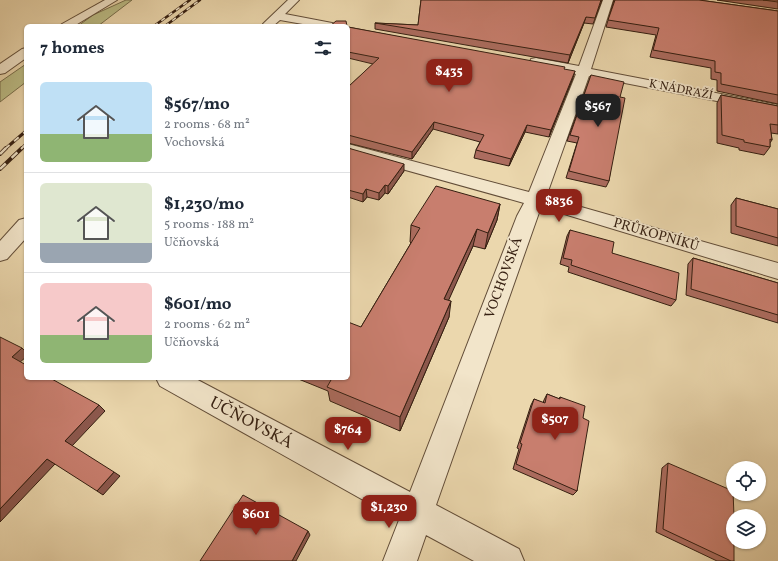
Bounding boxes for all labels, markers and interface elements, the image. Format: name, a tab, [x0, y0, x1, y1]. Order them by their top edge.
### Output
text: 7 homes	[40, 37, 105, 60]
icon: filters	[312, 37, 334, 59]
pin: $435	[425, 59, 473, 93]
text: $435	[435, 63, 463, 81]
street label: K NÁDRAŽÍ	[648, 75, 715, 104]
text: $567/mo	[164, 93, 230, 116]
pin: $567	[574, 94, 622, 128]
icon: home	[72, 98, 120, 146]
text: $567	[585, 98, 611, 116]
text: 2 rooms · 68 m²	[164, 116, 250, 134]
text: Vochovská	[164, 134, 225, 152]
pin: $836	[535, 189, 583, 223]
text: $1,230/mo	[164, 193, 244, 216]
text: $836	[545, 193, 573, 211]
icon: home	[72, 199, 120, 247]
street label: PRŮKOPNÍKŮ	[611, 213, 701, 256]
text: 5 rooms · 188 m²	[164, 216, 254, 234]
text: Učňovská	[164, 234, 219, 252]
street label: VOCHOVSKÁ	[480, 234, 528, 321]
text: $601/mo	[164, 293, 232, 316]
icon: home	[72, 299, 120, 347]
text: 2 rooms · 62 m²	[164, 316, 250, 334]
text: Učňovská	[164, 334, 219, 352]
street label: UČŇOVSKÁ	[205, 391, 297, 455]
pin: $507	[531, 407, 579, 441]
text: $507	[541, 411, 569, 429]
pin: $764	[324, 417, 372, 451]
text: $764	[334, 421, 362, 439]
map controls	[726, 461, 766, 549]
button: locate	[726, 461, 766, 501]
pin: $1,230	[356, 495, 422, 529]
text: $1,230	[370, 499, 408, 517]
pin: $601	[232, 502, 280, 536]
text: $601	[242, 506, 270, 524]
button: layers	[726, 509, 766, 549]

